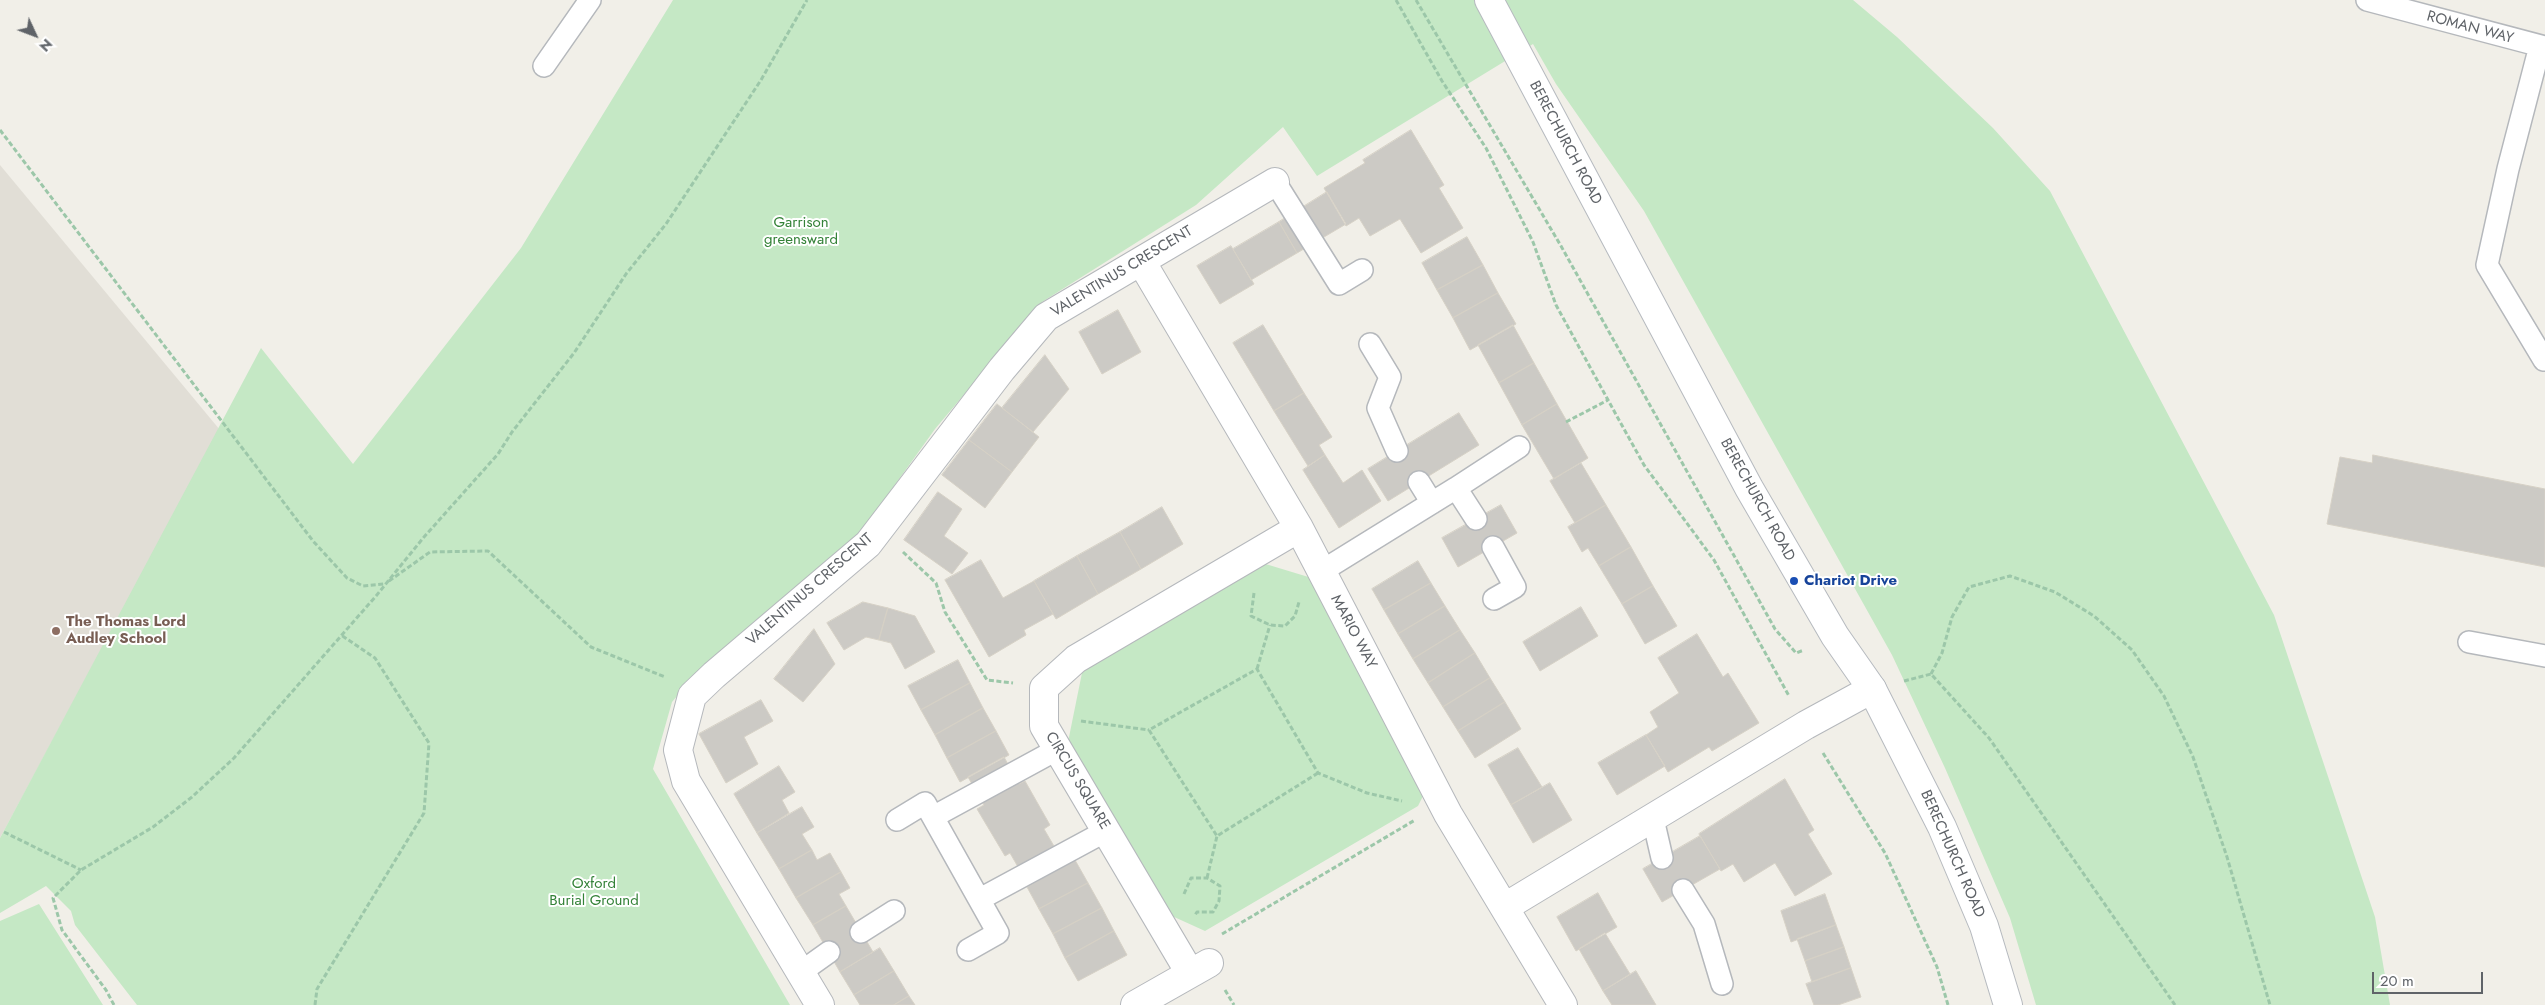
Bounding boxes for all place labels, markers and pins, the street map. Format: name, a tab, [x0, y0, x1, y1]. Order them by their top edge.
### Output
place label: Chariot Drive	[1804, 572, 1897, 590]
marker: Chariot Drive	[1788, 575, 1800, 587]
place label: The Thomas Lord Audley School	[66, 613, 186, 648]
marker: The Thomas Lord Audley School	[50, 625, 62, 637]

